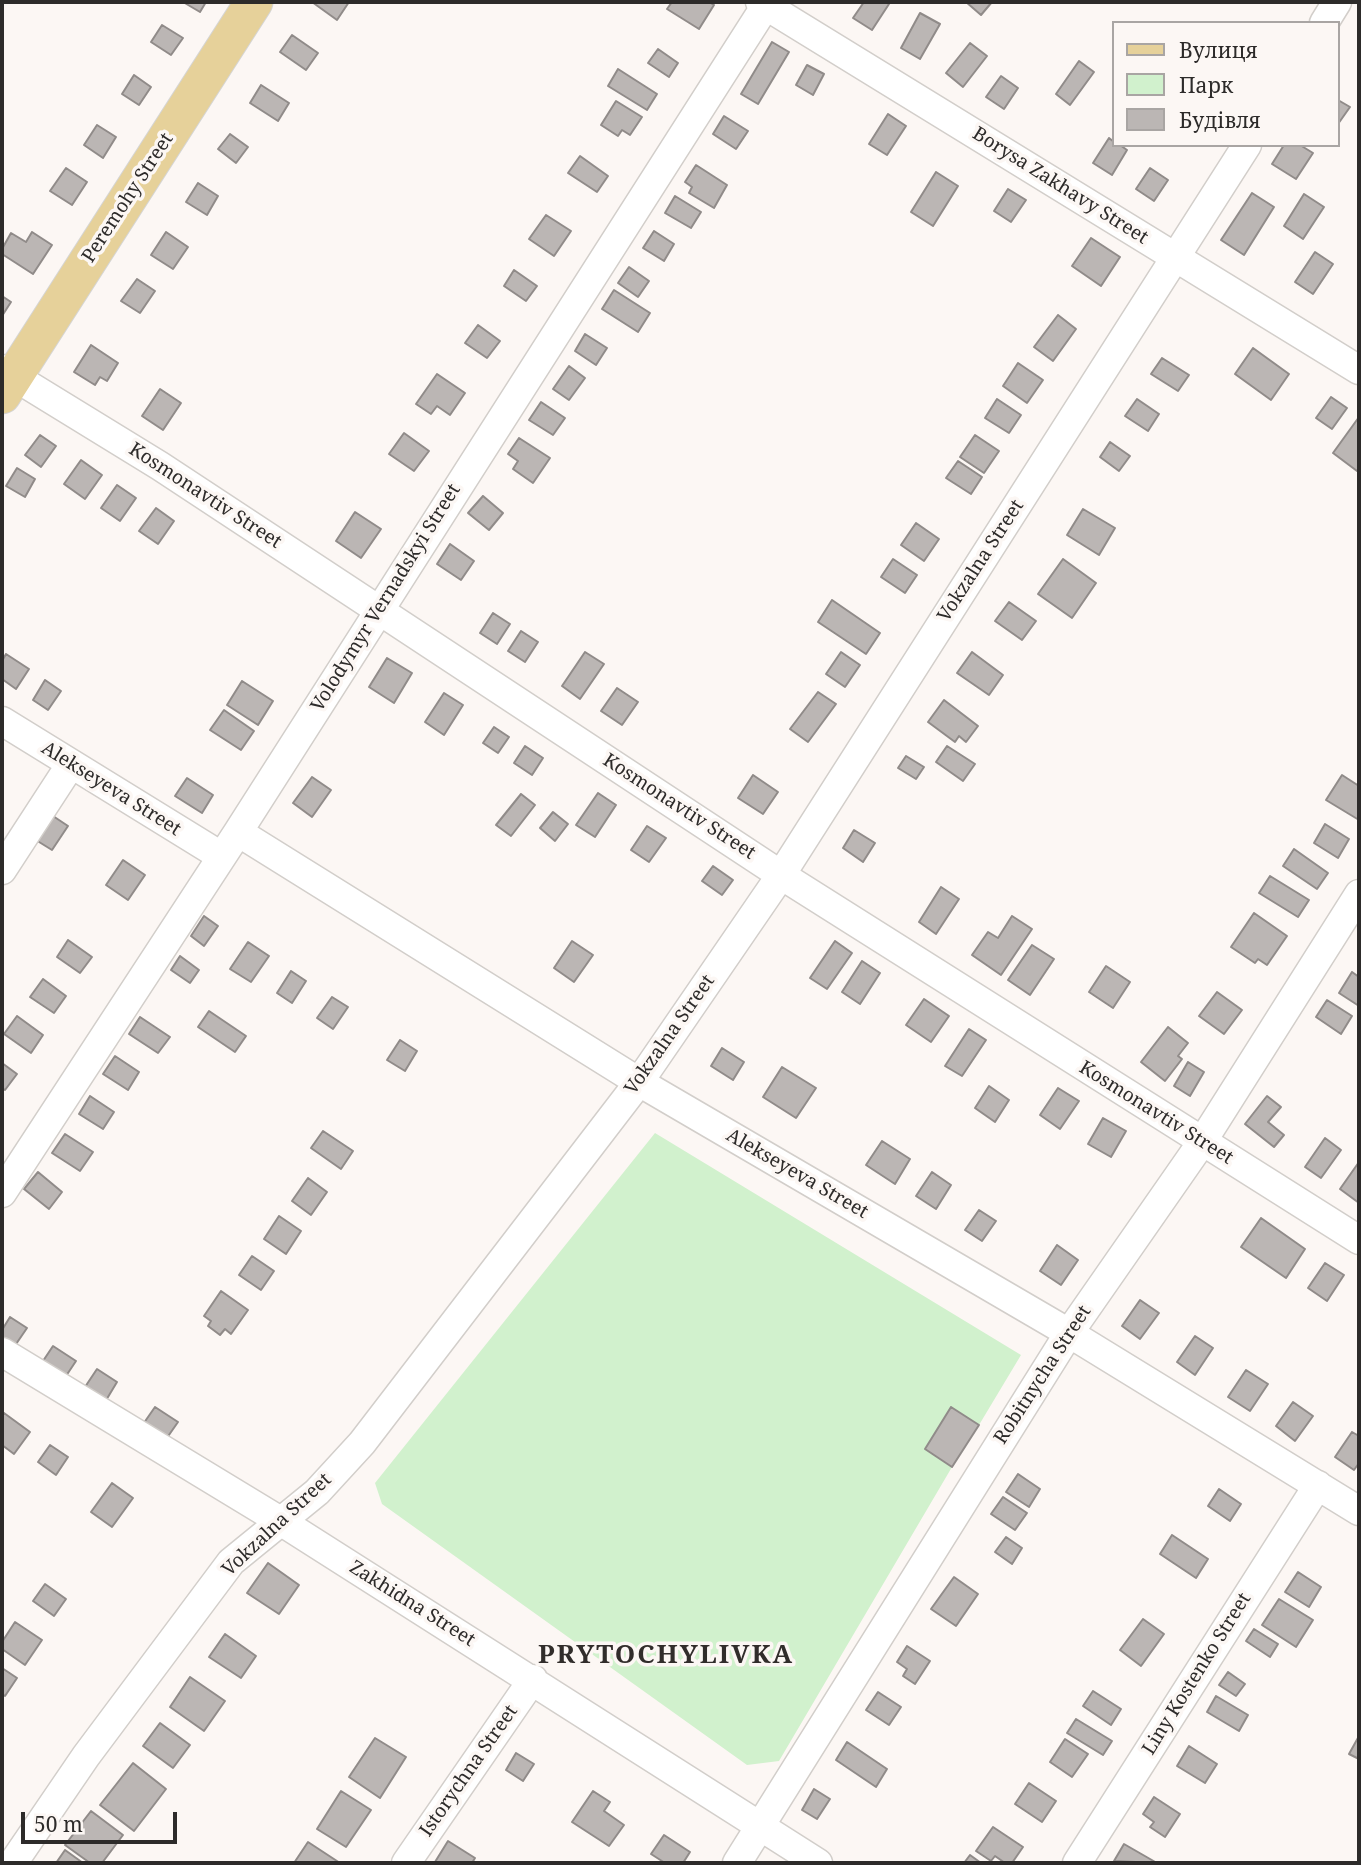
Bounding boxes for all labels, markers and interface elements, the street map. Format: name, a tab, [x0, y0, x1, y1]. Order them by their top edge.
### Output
legend	[1112, 21, 1340, 147]
text: Вулиця	[1179, 36, 1258, 64]
text: Парк	[1179, 71, 1233, 99]
text: Будівля	[1179, 106, 1261, 134]
street label: Borysa Zakhavy Street	[968, 123, 1152, 249]
street label: Peremohy Street	[78, 129, 178, 267]
street label: Kosmonavtiv Street	[125, 438, 285, 554]
street label: Volodymyr Vernadskyi Street	[306, 480, 466, 716]
street label: Vokzalna Street	[933, 496, 1029, 626]
street label: Alekseyeva Street	[37, 737, 185, 841]
street label: Kosmonavtiv Street	[599, 749, 759, 865]
street label: Vokzalna Street	[620, 971, 720, 1099]
street label: Kosmonavtiv Street	[1075, 1056, 1237, 1170]
street label: Alekseyeva Street	[722, 1124, 872, 1224]
street label: Robitnycha Street	[990, 1301, 1096, 1449]
street label: Vokzalna Street	[218, 1469, 336, 1581]
street label: Zakhidna Street	[345, 1556, 479, 1652]
street label: Liny Kostenko Street	[1138, 1589, 1256, 1759]
district label: PRYTOCHYLIVKA	[540, 1640, 792, 1672]
street label: Istorychna Street	[415, 1701, 523, 1841]
scale bar	[24, 1798, 180, 1842]
text: 50 m	[34, 1810, 83, 1838]

